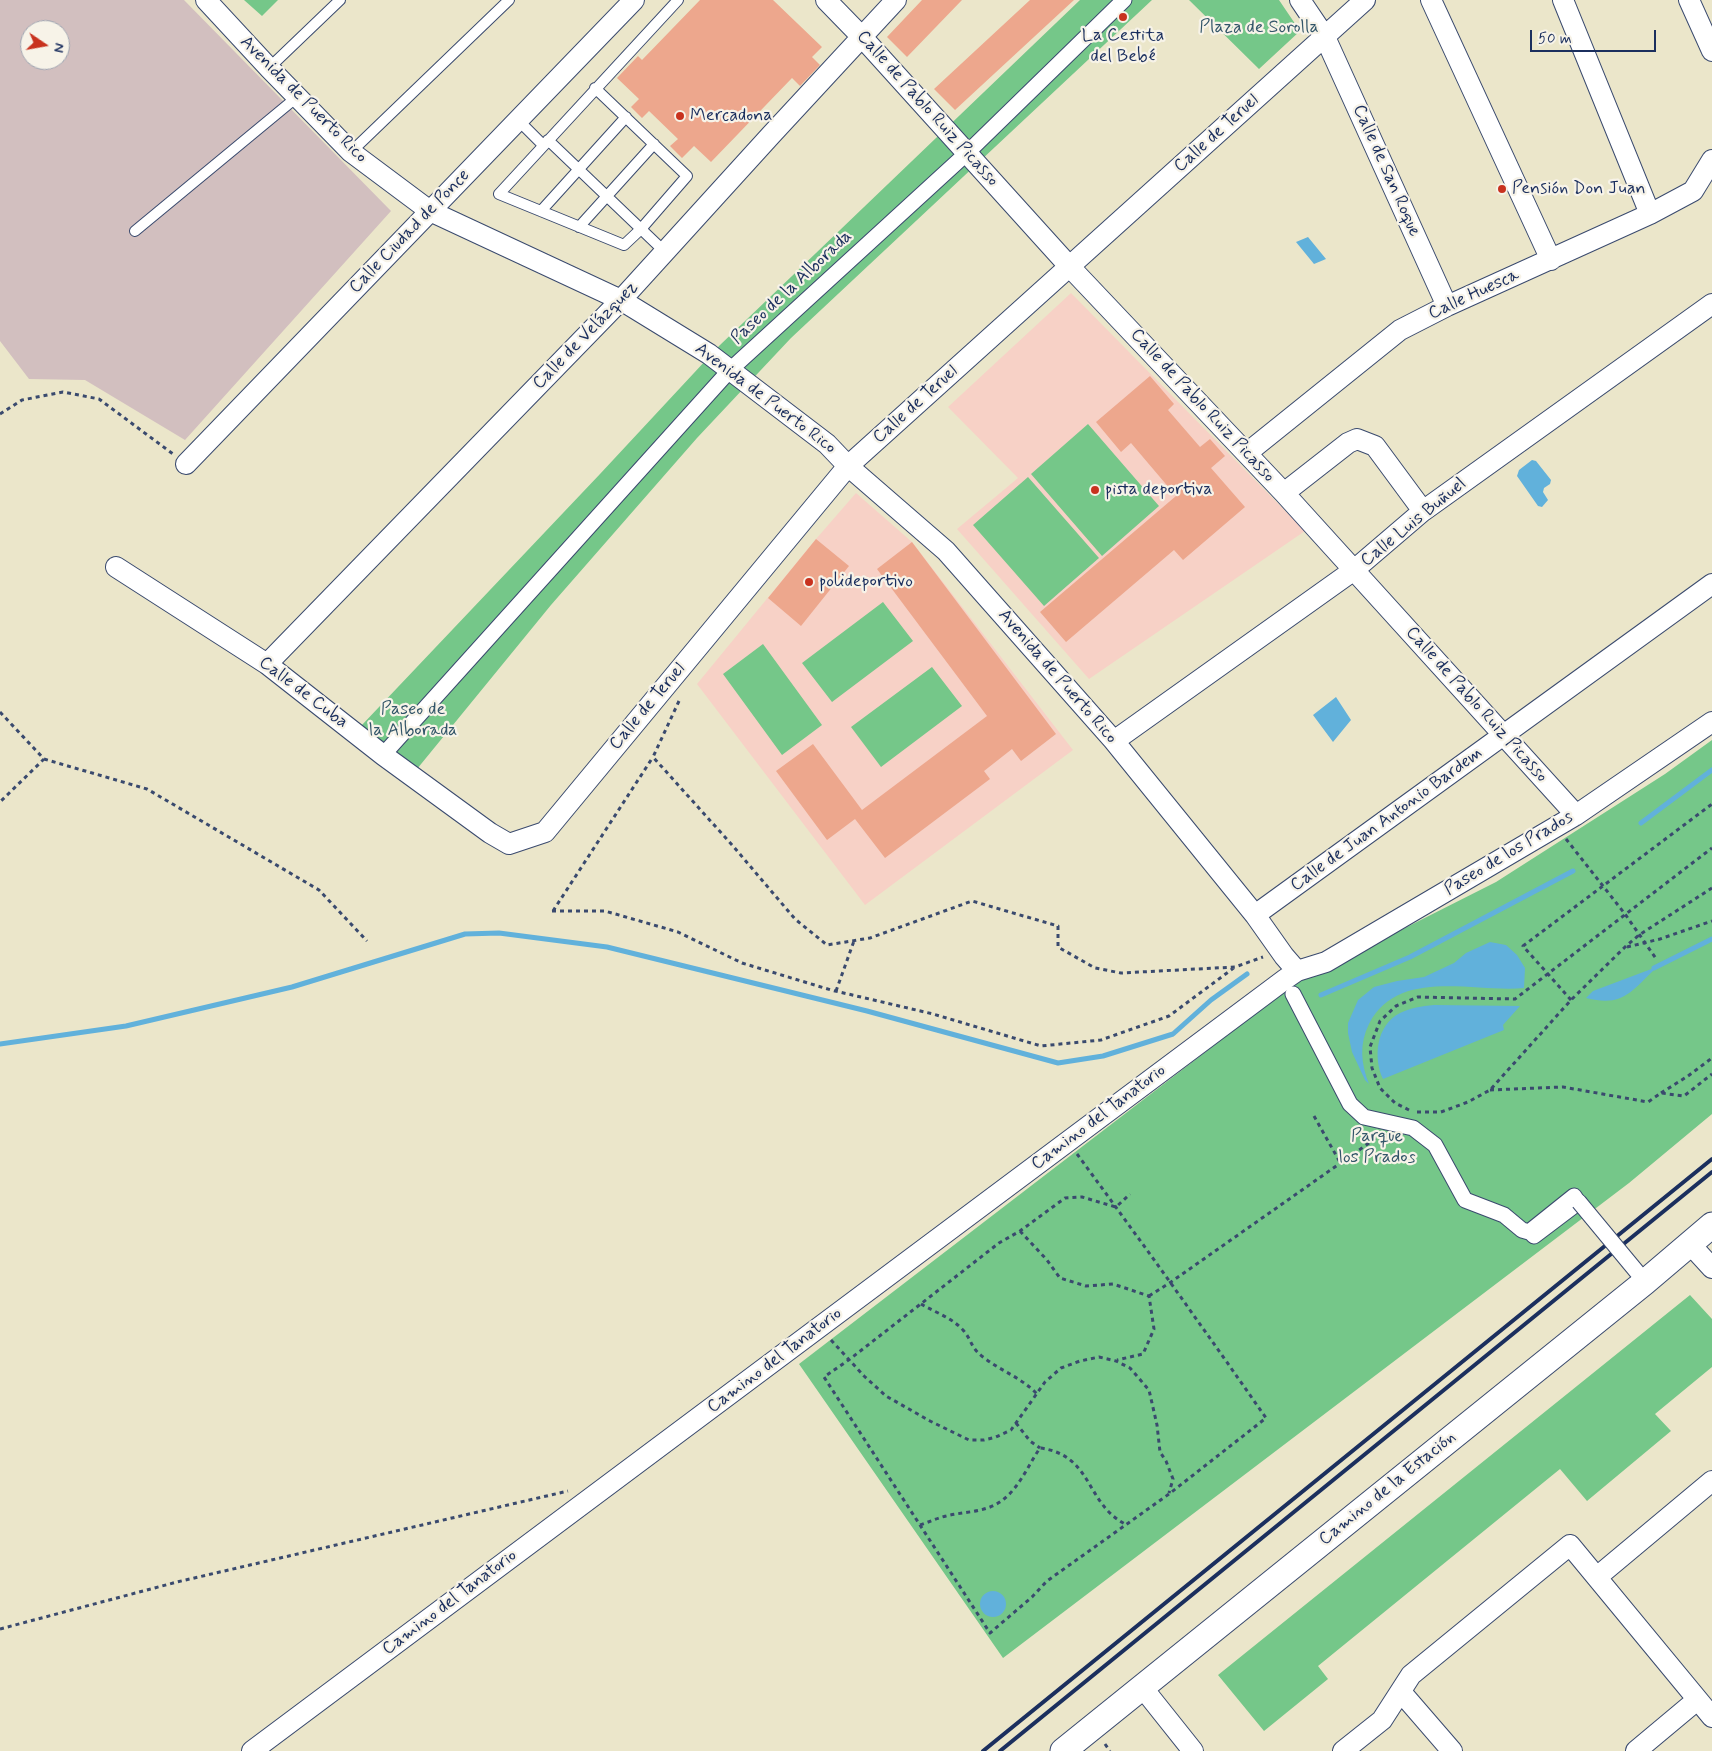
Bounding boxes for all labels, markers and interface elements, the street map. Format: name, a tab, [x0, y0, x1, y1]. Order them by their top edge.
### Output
marker: La Cestita del Bebé	[1117, 11, 1129, 23]
park label: Plaza de Sorolla	[1199, 17, 1319, 39]
north arrow	[20, 20, 70, 70]
scale bar	[1532, 20, 1658, 52]
place label: La Cestita del Bebé	[1082, 25, 1164, 68]
street label: Calle de Pablo Ruiz Picasso	[851, 27, 1003, 191]
text: 50 m	[1538, 29, 1572, 49]
street label: Avenida de Puerto Rico	[235, 32, 371, 168]
text: N	[49, 41, 68, 54]
street label: Calle de Teruel	[1170, 90, 1264, 178]
street label: Calle de San Roque	[1347, 102, 1425, 240]
place label: Mercadona	[690, 105, 773, 127]
marker: Mercadona	[674, 110, 686, 122]
street label: Calle Ciudad de Ponce	[345, 165, 475, 299]
place label: Pensión Don Juan	[1512, 178, 1646, 200]
marker: Pensión Don Juan	[1496, 183, 1508, 195]
street label: Paseo de la Alborada	[727, 226, 857, 350]
street label: Calle Huesca	[1425, 265, 1523, 325]
street label: Calle de Velázquez	[529, 277, 643, 395]
street label: Calle de Pablo Ruiz Picasso	[1125, 325, 1279, 487]
street label: Avenida de Puerto Rico	[690, 339, 840, 459]
street label: Calle de Teruel	[869, 361, 963, 449]
street label: Calle Luis Buñuel	[1357, 474, 1471, 572]
place label: pista deportiva	[1105, 479, 1212, 501]
marker: pista deportiva	[1089, 484, 1101, 496]
place label: polideportivo	[819, 571, 913, 593]
marker: polideportivo	[803, 576, 815, 588]
street label: Avenida de Puerto Rico	[993, 605, 1121, 749]
street label: Calle de Pablo Ruiz Picasso	[1400, 623, 1552, 787]
street label: Calle de Cuba	[254, 652, 352, 734]
street label: Calle de Teruel	[605, 659, 691, 755]
park label: Paseo de la Alborada	[369, 699, 457, 742]
street label: Calle de Juan Antonio Bardem	[1287, 743, 1487, 897]
street label: Paseo de los Prados	[1441, 807, 1577, 901]
street label: Camino del Tanatorio	[1027, 1060, 1171, 1176]
park label: Parque los Prados	[1338, 1126, 1416, 1168]
street label: Camino del Tanatorio	[703, 1303, 847, 1419]
street label: Camino de la Estación	[1315, 1427, 1461, 1551]
street label: Camino del Tanatorio	[378, 1545, 522, 1661]

